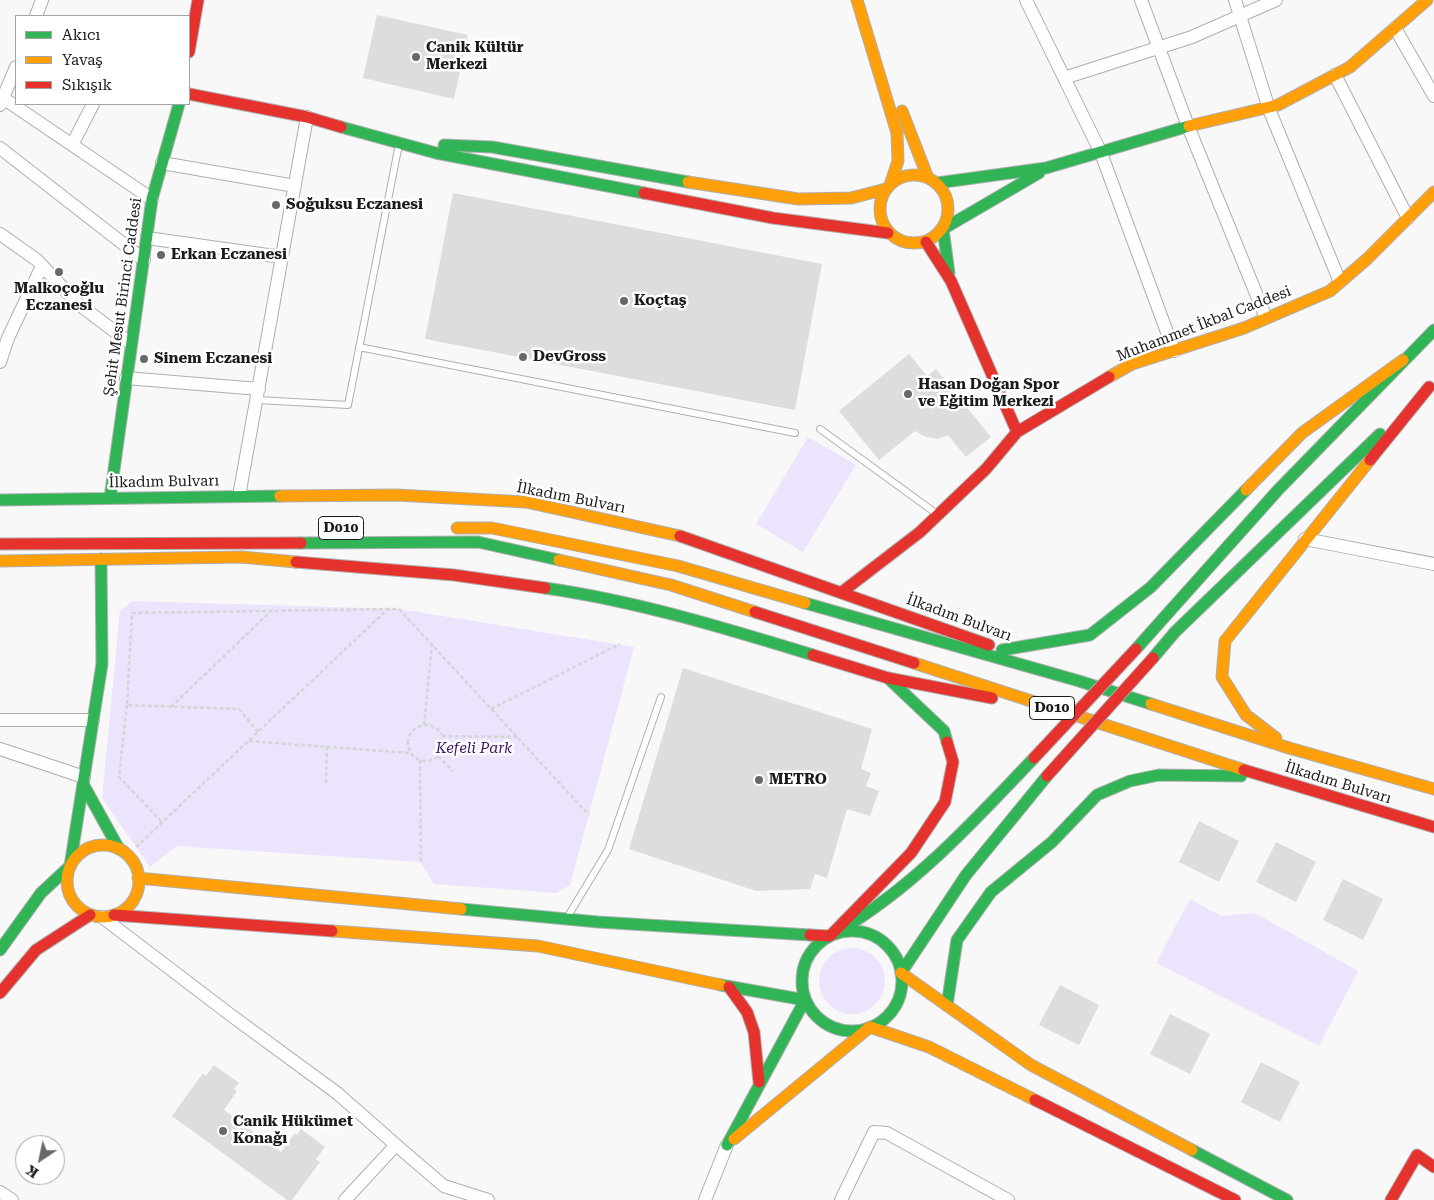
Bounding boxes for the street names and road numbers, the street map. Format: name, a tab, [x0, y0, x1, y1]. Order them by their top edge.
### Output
street label: Şehit Mesut Birinci Caddesi	[100, 197, 146, 397]
street label: Muhammet İkbal Caddesi	[1114, 282, 1294, 366]
street label: İlkadım Bulvarı	[109, 472, 219, 492]
street label: İlkadım Bulvarı	[515, 479, 627, 517]
road number: D010	[318, 516, 364, 540]
street label: İlkadım Bulvarı	[904, 591, 1014, 645]
road number: D010	[1030, 696, 1074, 720]
street label: İlkadım Bulvarı	[1283, 758, 1393, 808]

